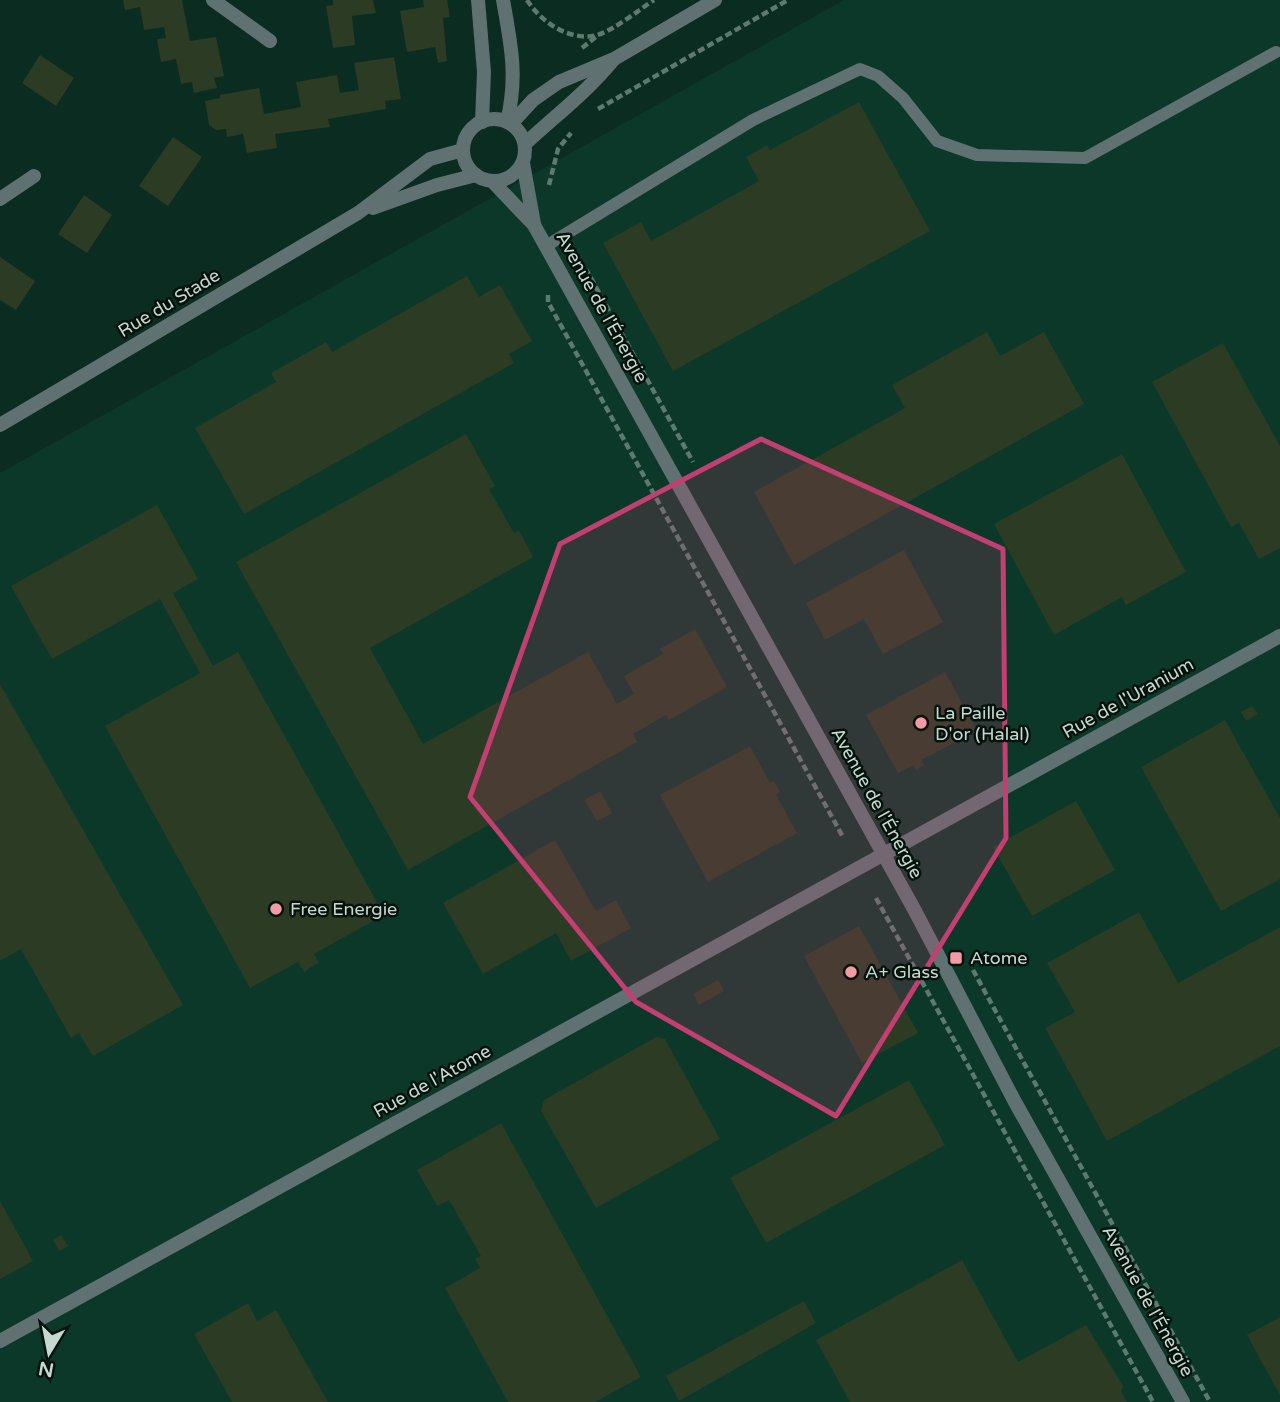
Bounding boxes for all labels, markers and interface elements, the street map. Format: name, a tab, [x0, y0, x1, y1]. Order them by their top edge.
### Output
street label: Avenue de l'Énergie	[551, 228, 653, 386]
street label: Rue du Stade	[114, 264, 224, 342]
street label: Rue de l'Uranium	[1059, 653, 1197, 743]
place label: La Paille D'or (Halal)	[935, 702, 1029, 745]
marker: La Paille D'or (Halal)	[913, 715, 929, 731]
street label: Avenue de l'Énergie	[826, 724, 928, 882]
place label: Free Energie	[290, 898, 397, 920]
marker: Free Energie	[268, 901, 284, 917]
place label: Atome	[970, 947, 1027, 969]
marker: Atome	[948, 950, 964, 966]
place label: A+ Glass	[865, 961, 939, 983]
marker: A+ Glass	[843, 964, 859, 980]
street label: Rue de l'Atome	[369, 1040, 495, 1122]
street label: Avenue de l'Énergie	[1097, 1222, 1199, 1380]
north arrow	[14, 1318, 84, 1388]
text: N	[37, 1357, 56, 1381]

